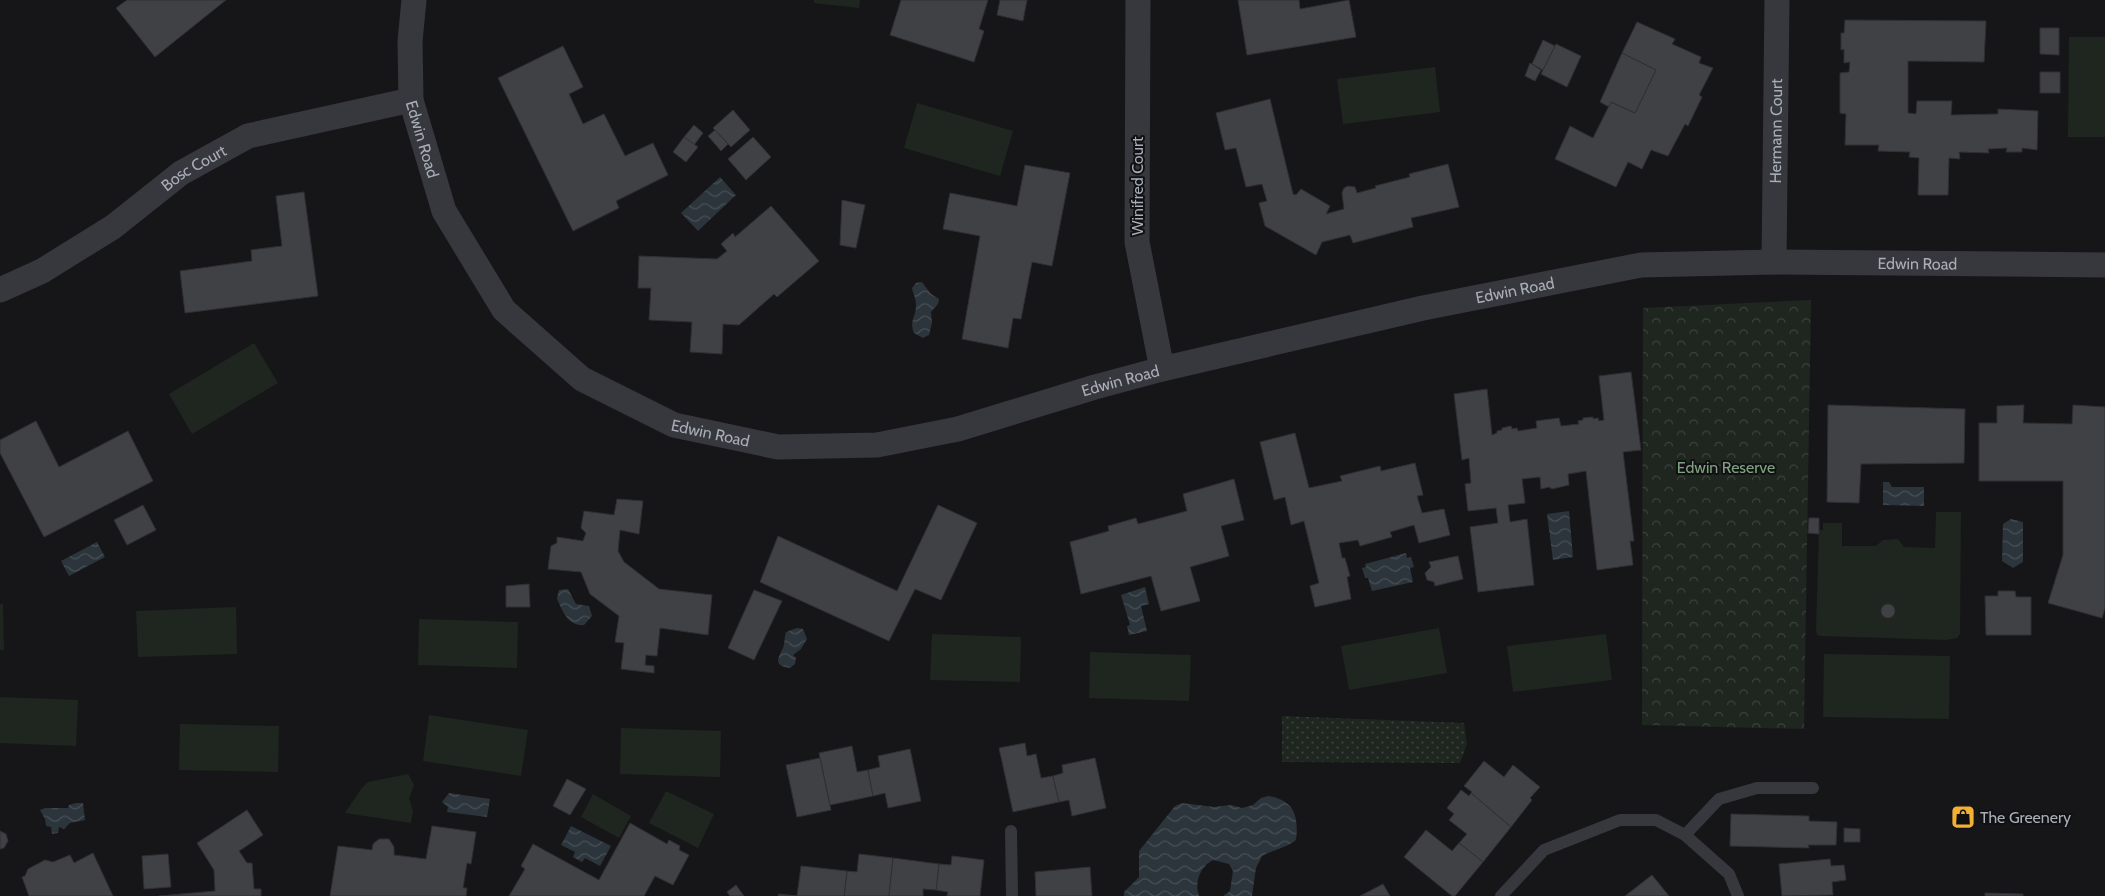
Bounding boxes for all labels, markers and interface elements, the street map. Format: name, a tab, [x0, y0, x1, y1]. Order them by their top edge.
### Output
street label: Hermann Court	[1766, 78, 1786, 184]
street label: Edwin Road	[402, 98, 443, 180]
street label: Winifred Court	[1128, 136, 1147, 235]
street label: Bosc Court	[157, 141, 230, 195]
street label: Edwin Road	[1877, 254, 1957, 274]
street label: Edwin Road	[1474, 273, 1556, 307]
street label: Edwin Road	[1079, 361, 1161, 401]
street label: Edwin Road	[669, 416, 751, 451]
park label: Edwin Reserve	[1677, 458, 1775, 477]
shop icon: The Greenery	[1950, 804, 1976, 830]
place label: The Greenery	[1980, 808, 2071, 827]

